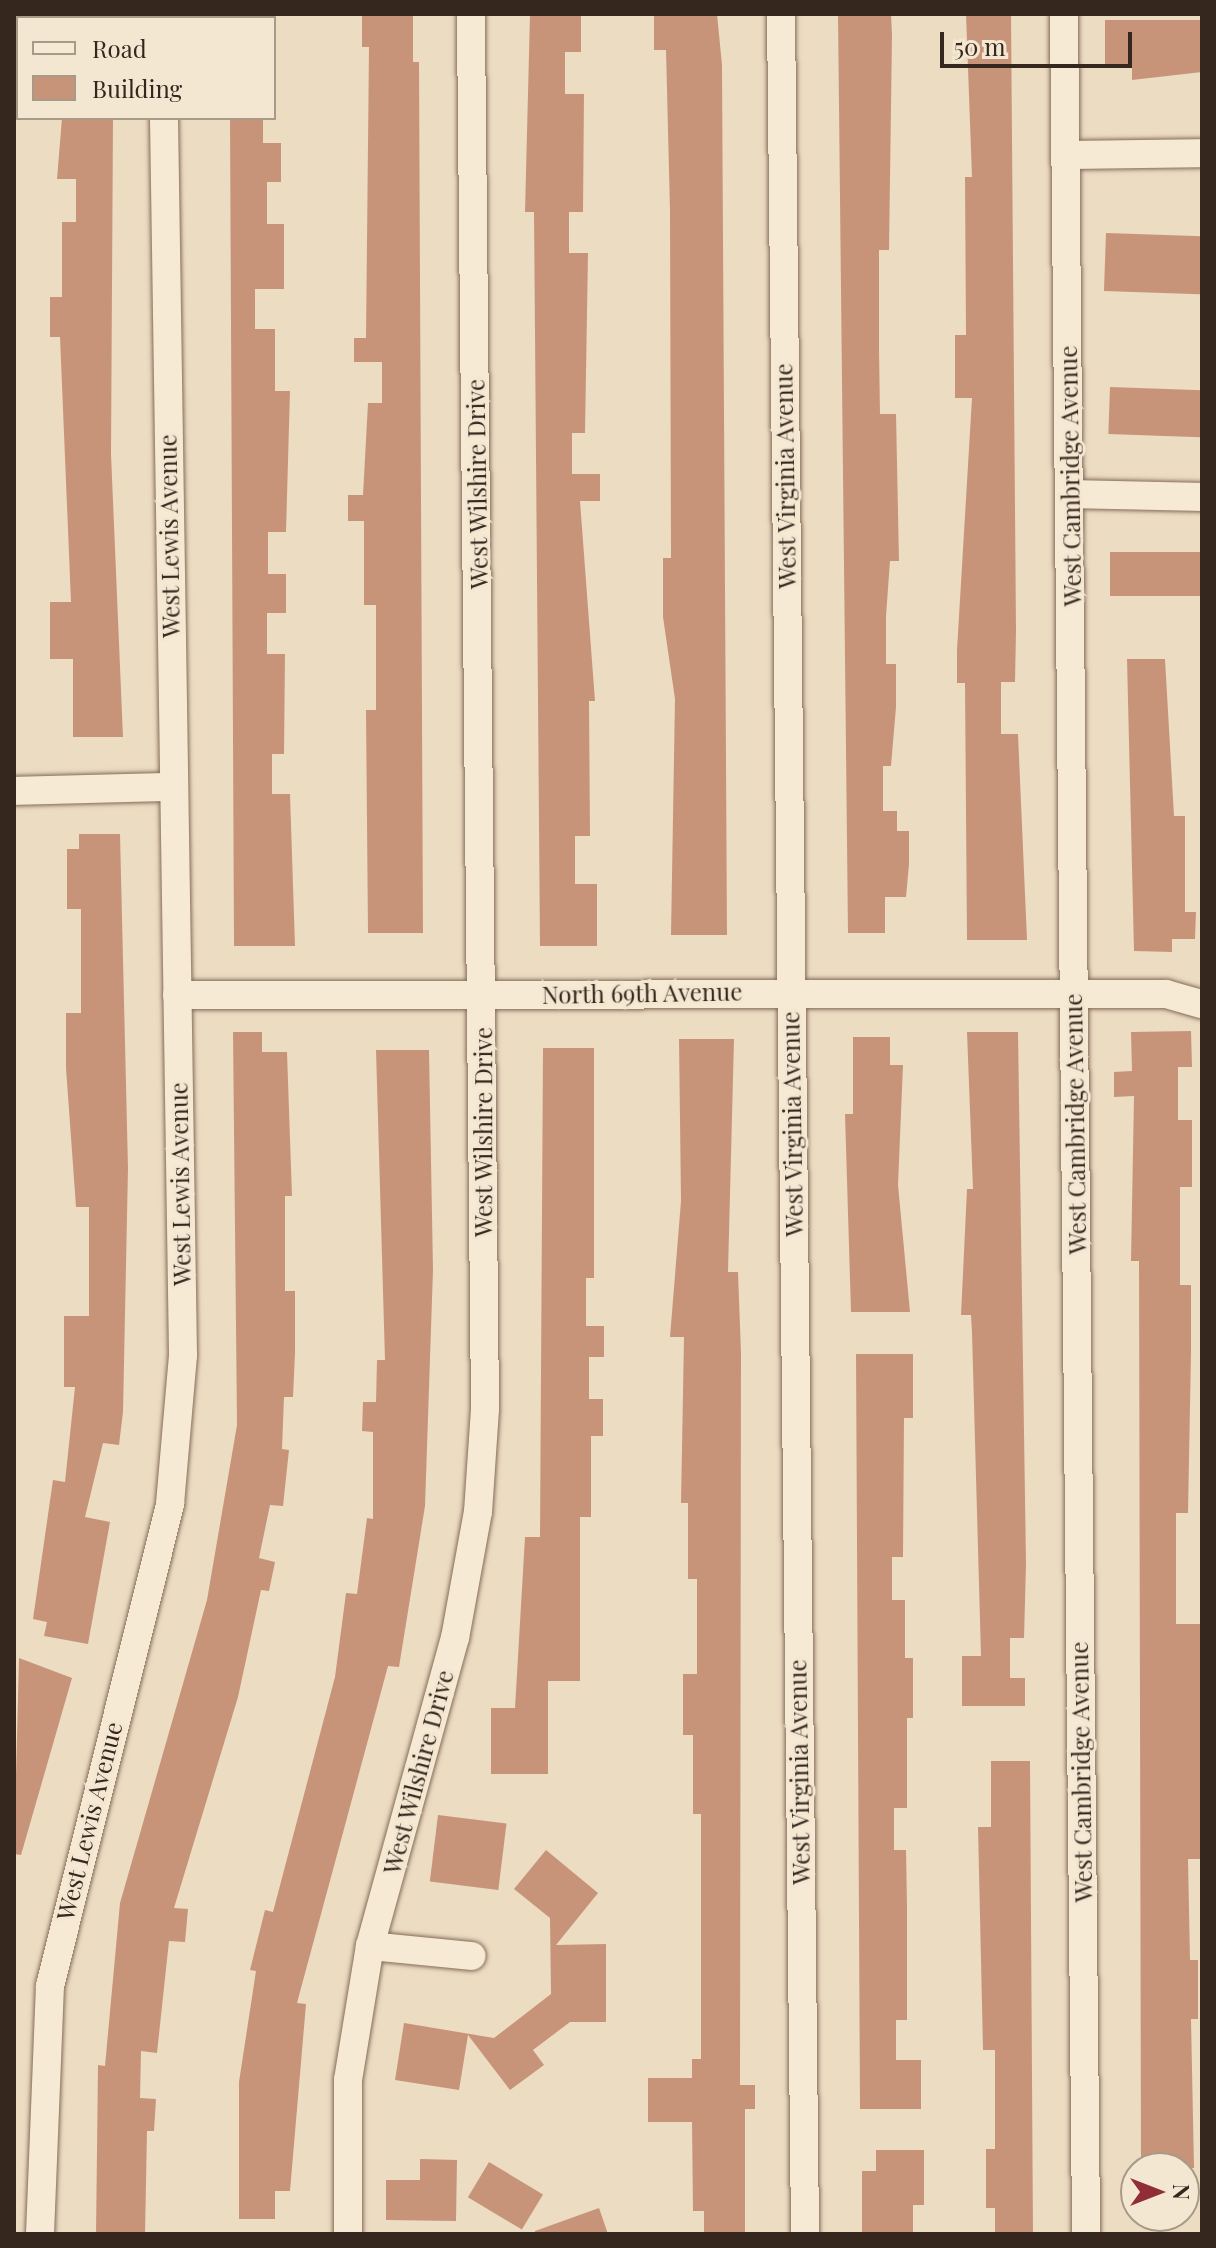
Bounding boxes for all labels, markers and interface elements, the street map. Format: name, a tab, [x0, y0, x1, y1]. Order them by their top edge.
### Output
legend	[16, 16, 276, 120]
scale bar	[944, 16, 1136, 66]
text: 50 m	[954, 30, 1006, 62]
text: Road	[92, 32, 147, 64]
text: Building	[92, 72, 182, 104]
street label: West Cambridge Avenue	[1053, 345, 1087, 607]
street label: West Virginia Avenue	[769, 362, 801, 590]
street label: West Wilshire Drive	[461, 378, 493, 590]
street label: West Lewis Avenue	[153, 433, 185, 639]
street label: North 69th Avenue	[541, 977, 743, 1009]
street label: West Cambridge Avenue	[1058, 993, 1092, 1255]
street label: West Virginia Avenue	[776, 1010, 808, 1238]
street label: West Wilshire Drive	[469, 1026, 497, 1238]
street label: West Lewis Avenue	[164, 1081, 196, 1287]
street label: West Cambridge Avenue	[1064, 1641, 1098, 1903]
street label: West Virginia Avenue	[783, 1658, 815, 1886]
street label: West Wilshire Drive	[377, 1666, 459, 1878]
street label: West Lewis Avenue	[50, 1718, 128, 1924]
north arrow	[1120, 2152, 1200, 2232]
text: N	[1167, 2184, 1197, 2200]

